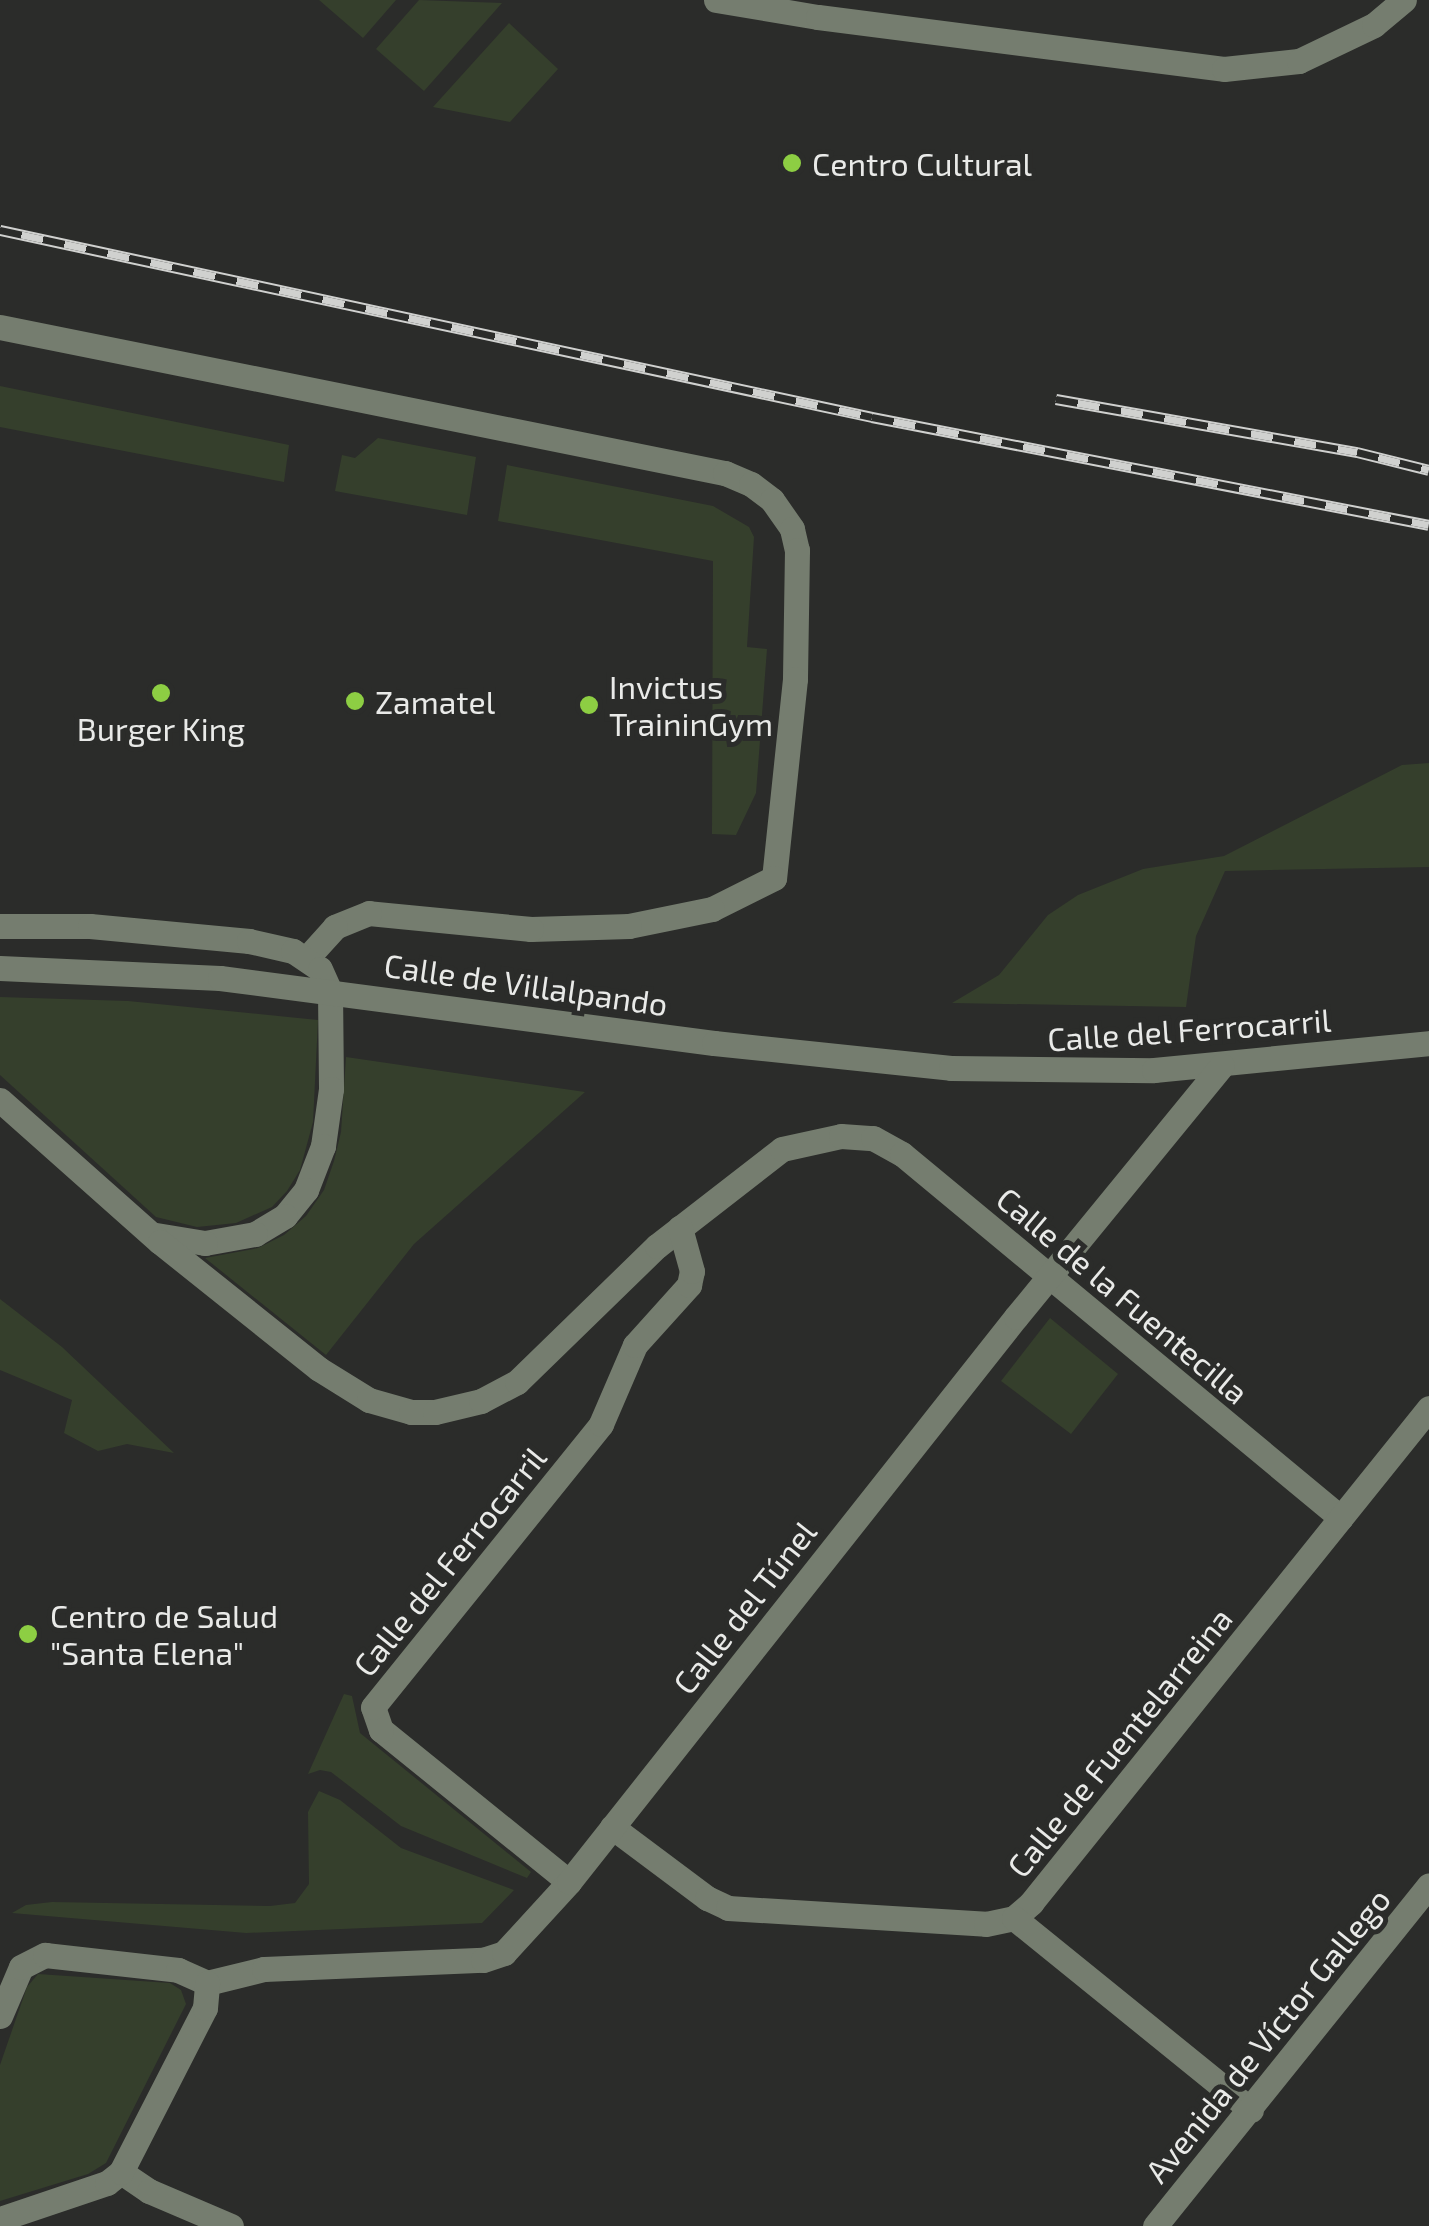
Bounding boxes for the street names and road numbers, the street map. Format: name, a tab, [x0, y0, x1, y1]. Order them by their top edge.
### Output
street label: Calle de Villalpando	[381, 945, 671, 1023]
street label: Calle del Ferrocarril	[1046, 1000, 1332, 1058]
street label: Calle de la Fuentecilla	[990, 1179, 1256, 1411]
street label: Calle del Ferrocarril	[344, 1438, 554, 1684]
street label: Calle del Túnel	[664, 1512, 824, 1702]
street label: Calle de Fuentelarreina	[999, 1600, 1239, 1884]
street label: Avenida de Víctor Gallego	[1136, 1880, 1398, 2190]

